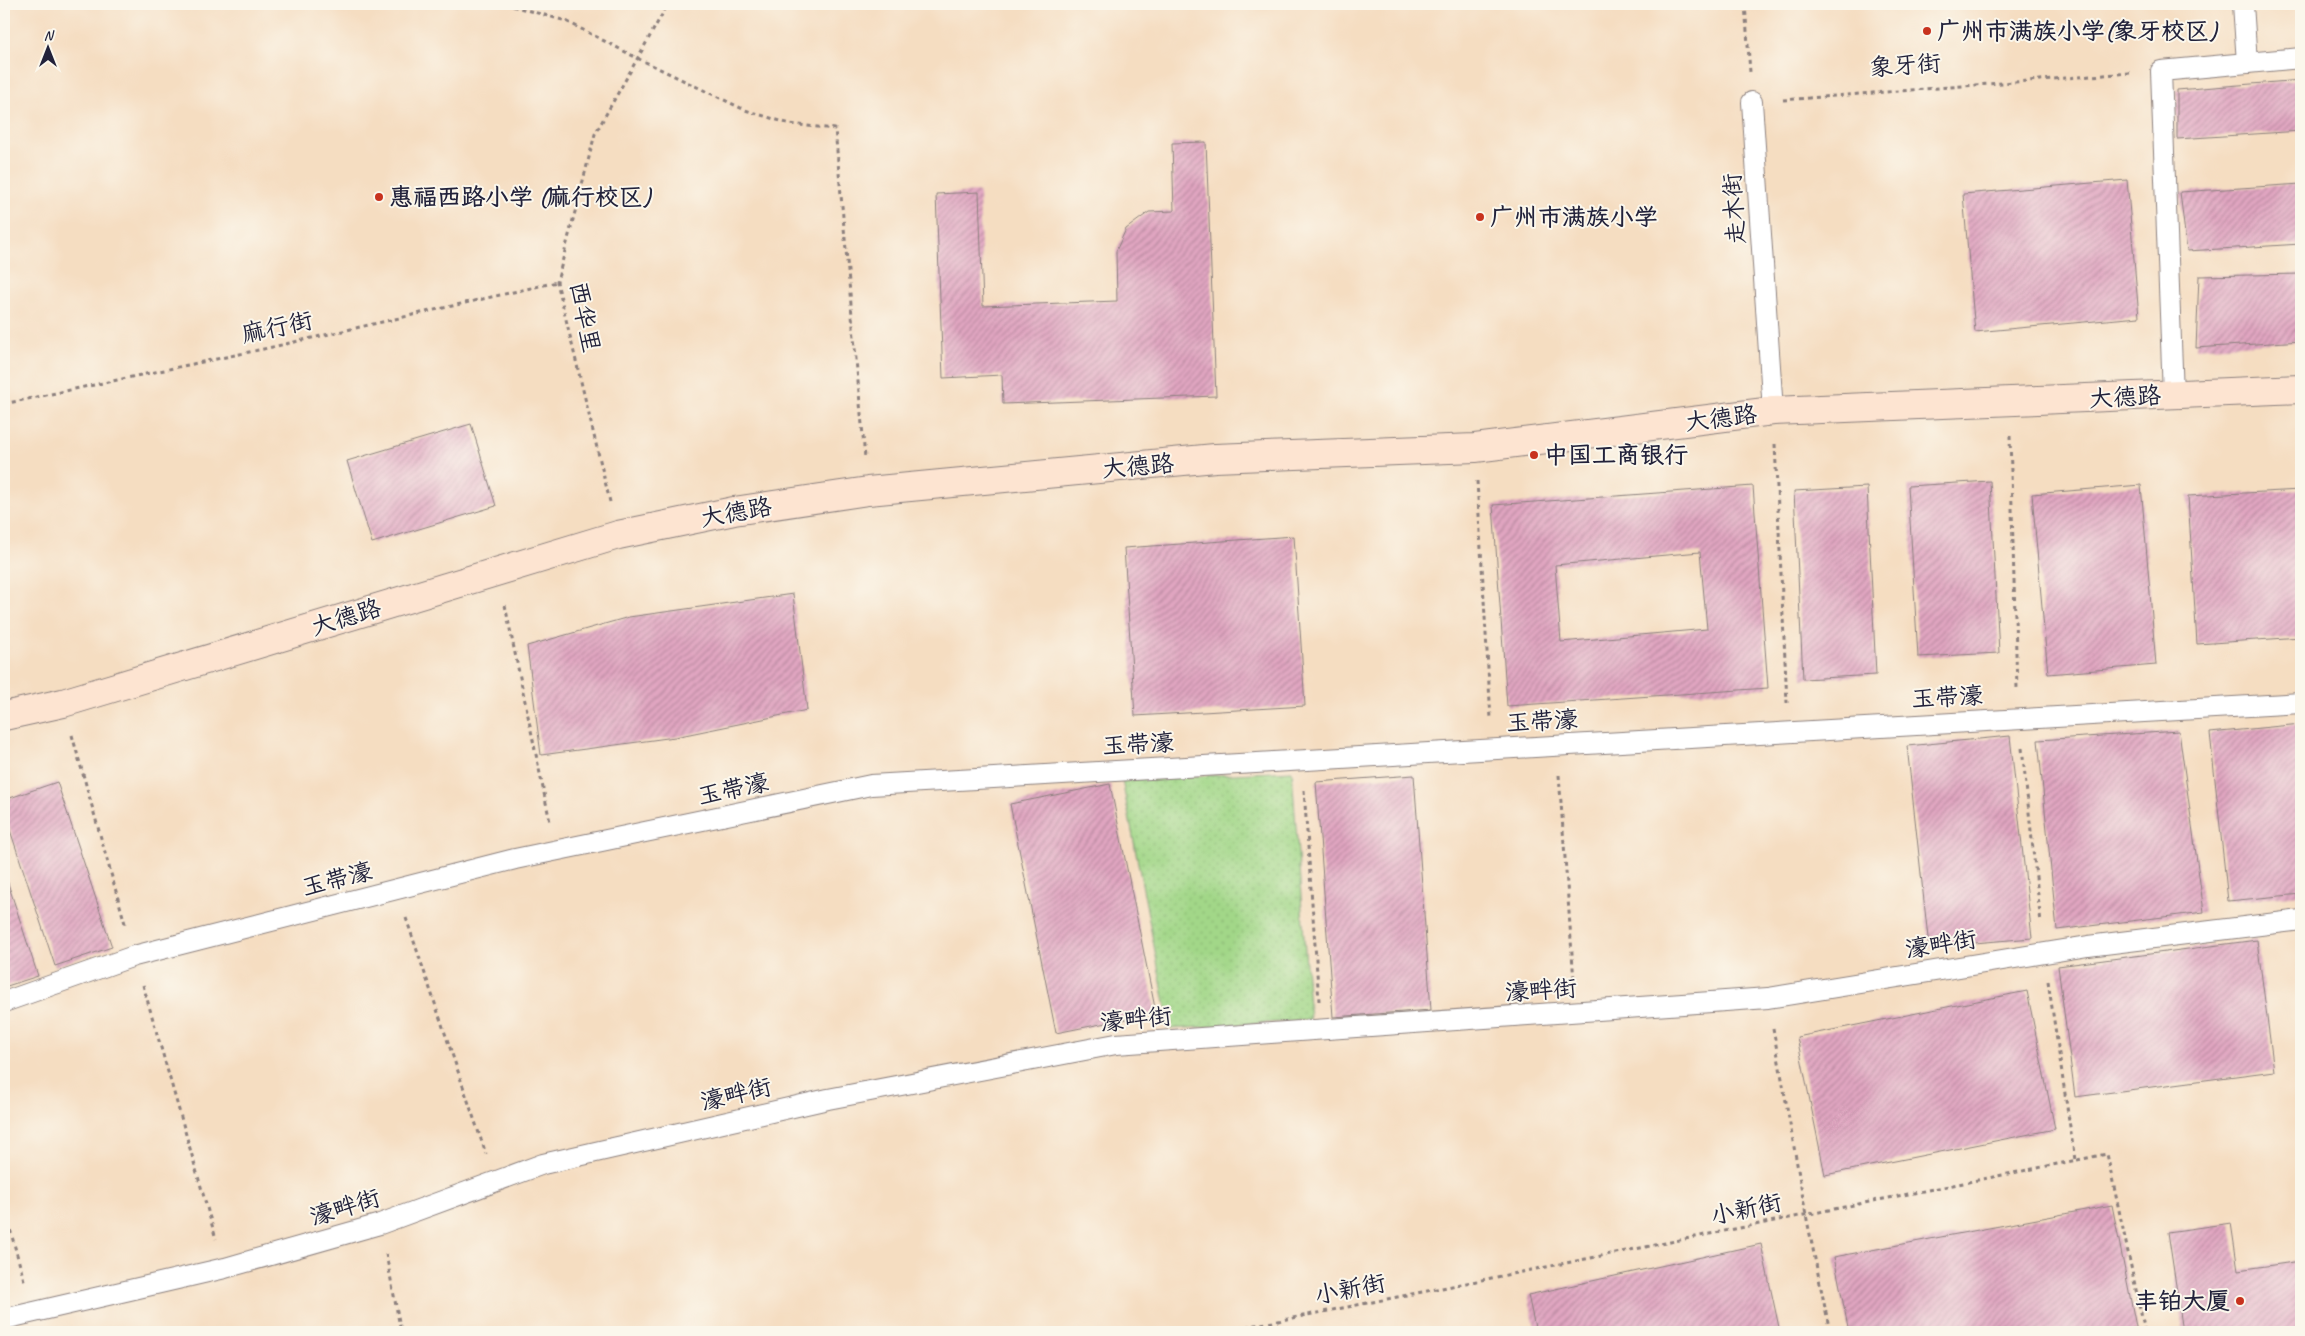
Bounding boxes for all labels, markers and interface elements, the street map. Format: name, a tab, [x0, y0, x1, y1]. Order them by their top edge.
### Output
place label: 广州市满族小学(象牙校区)	[1937, 16, 2219, 46]
north arrow	[22, 22, 72, 72]
marker: 广州市满族小学(象牙校区)	[1921, 25, 1933, 37]
text: N	[44, 27, 55, 44]
street label: 象牙街	[1868, 48, 1942, 82]
street label: 走木街	[1717, 172, 1751, 246]
place label: 惠福西路小学 (麻行校区)	[389, 182, 653, 212]
marker: 惠福西路小学 (麻行校区)	[373, 191, 385, 203]
place label: 广州市满族小学	[1490, 202, 1658, 232]
marker: 广州市满族小学	[1474, 211, 1486, 223]
street label: 西华里	[563, 279, 607, 355]
street label: 麻行街	[239, 305, 315, 349]
street label: 大德路	[2088, 380, 2162, 414]
street label: 大德路	[1683, 399, 1759, 437]
place label: 中国工商银行	[1544, 440, 1688, 470]
street label: 大德路	[1101, 448, 1175, 484]
marker: 中国工商银行	[1528, 449, 1540, 461]
street label: 大德路	[698, 491, 774, 533]
street label: 大德路	[307, 592, 385, 642]
street label: 玉带濠	[1910, 680, 1984, 714]
street label: 玉带濠	[1505, 704, 1579, 738]
street label: 玉带濠	[1101, 727, 1175, 761]
street label: 玉带濠	[695, 767, 771, 811]
street label: 玉带濠	[298, 856, 376, 902]
street label: 濠畔街	[1903, 924, 1979, 964]
street label: 濠畔街	[1504, 973, 1578, 1007]
street label: 濠畔街	[1099, 1000, 1173, 1038]
street label: 濠畔街	[698, 1071, 774, 1117]
street label: 濠畔街	[306, 1182, 384, 1232]
street label: 小新街	[1708, 1187, 1784, 1231]
street label: 小新街	[1312, 1267, 1388, 1311]
place label: 丰铂大厦	[2134, 1286, 2230, 1316]
marker: 丰铂大厦	[2234, 1295, 2246, 1307]

